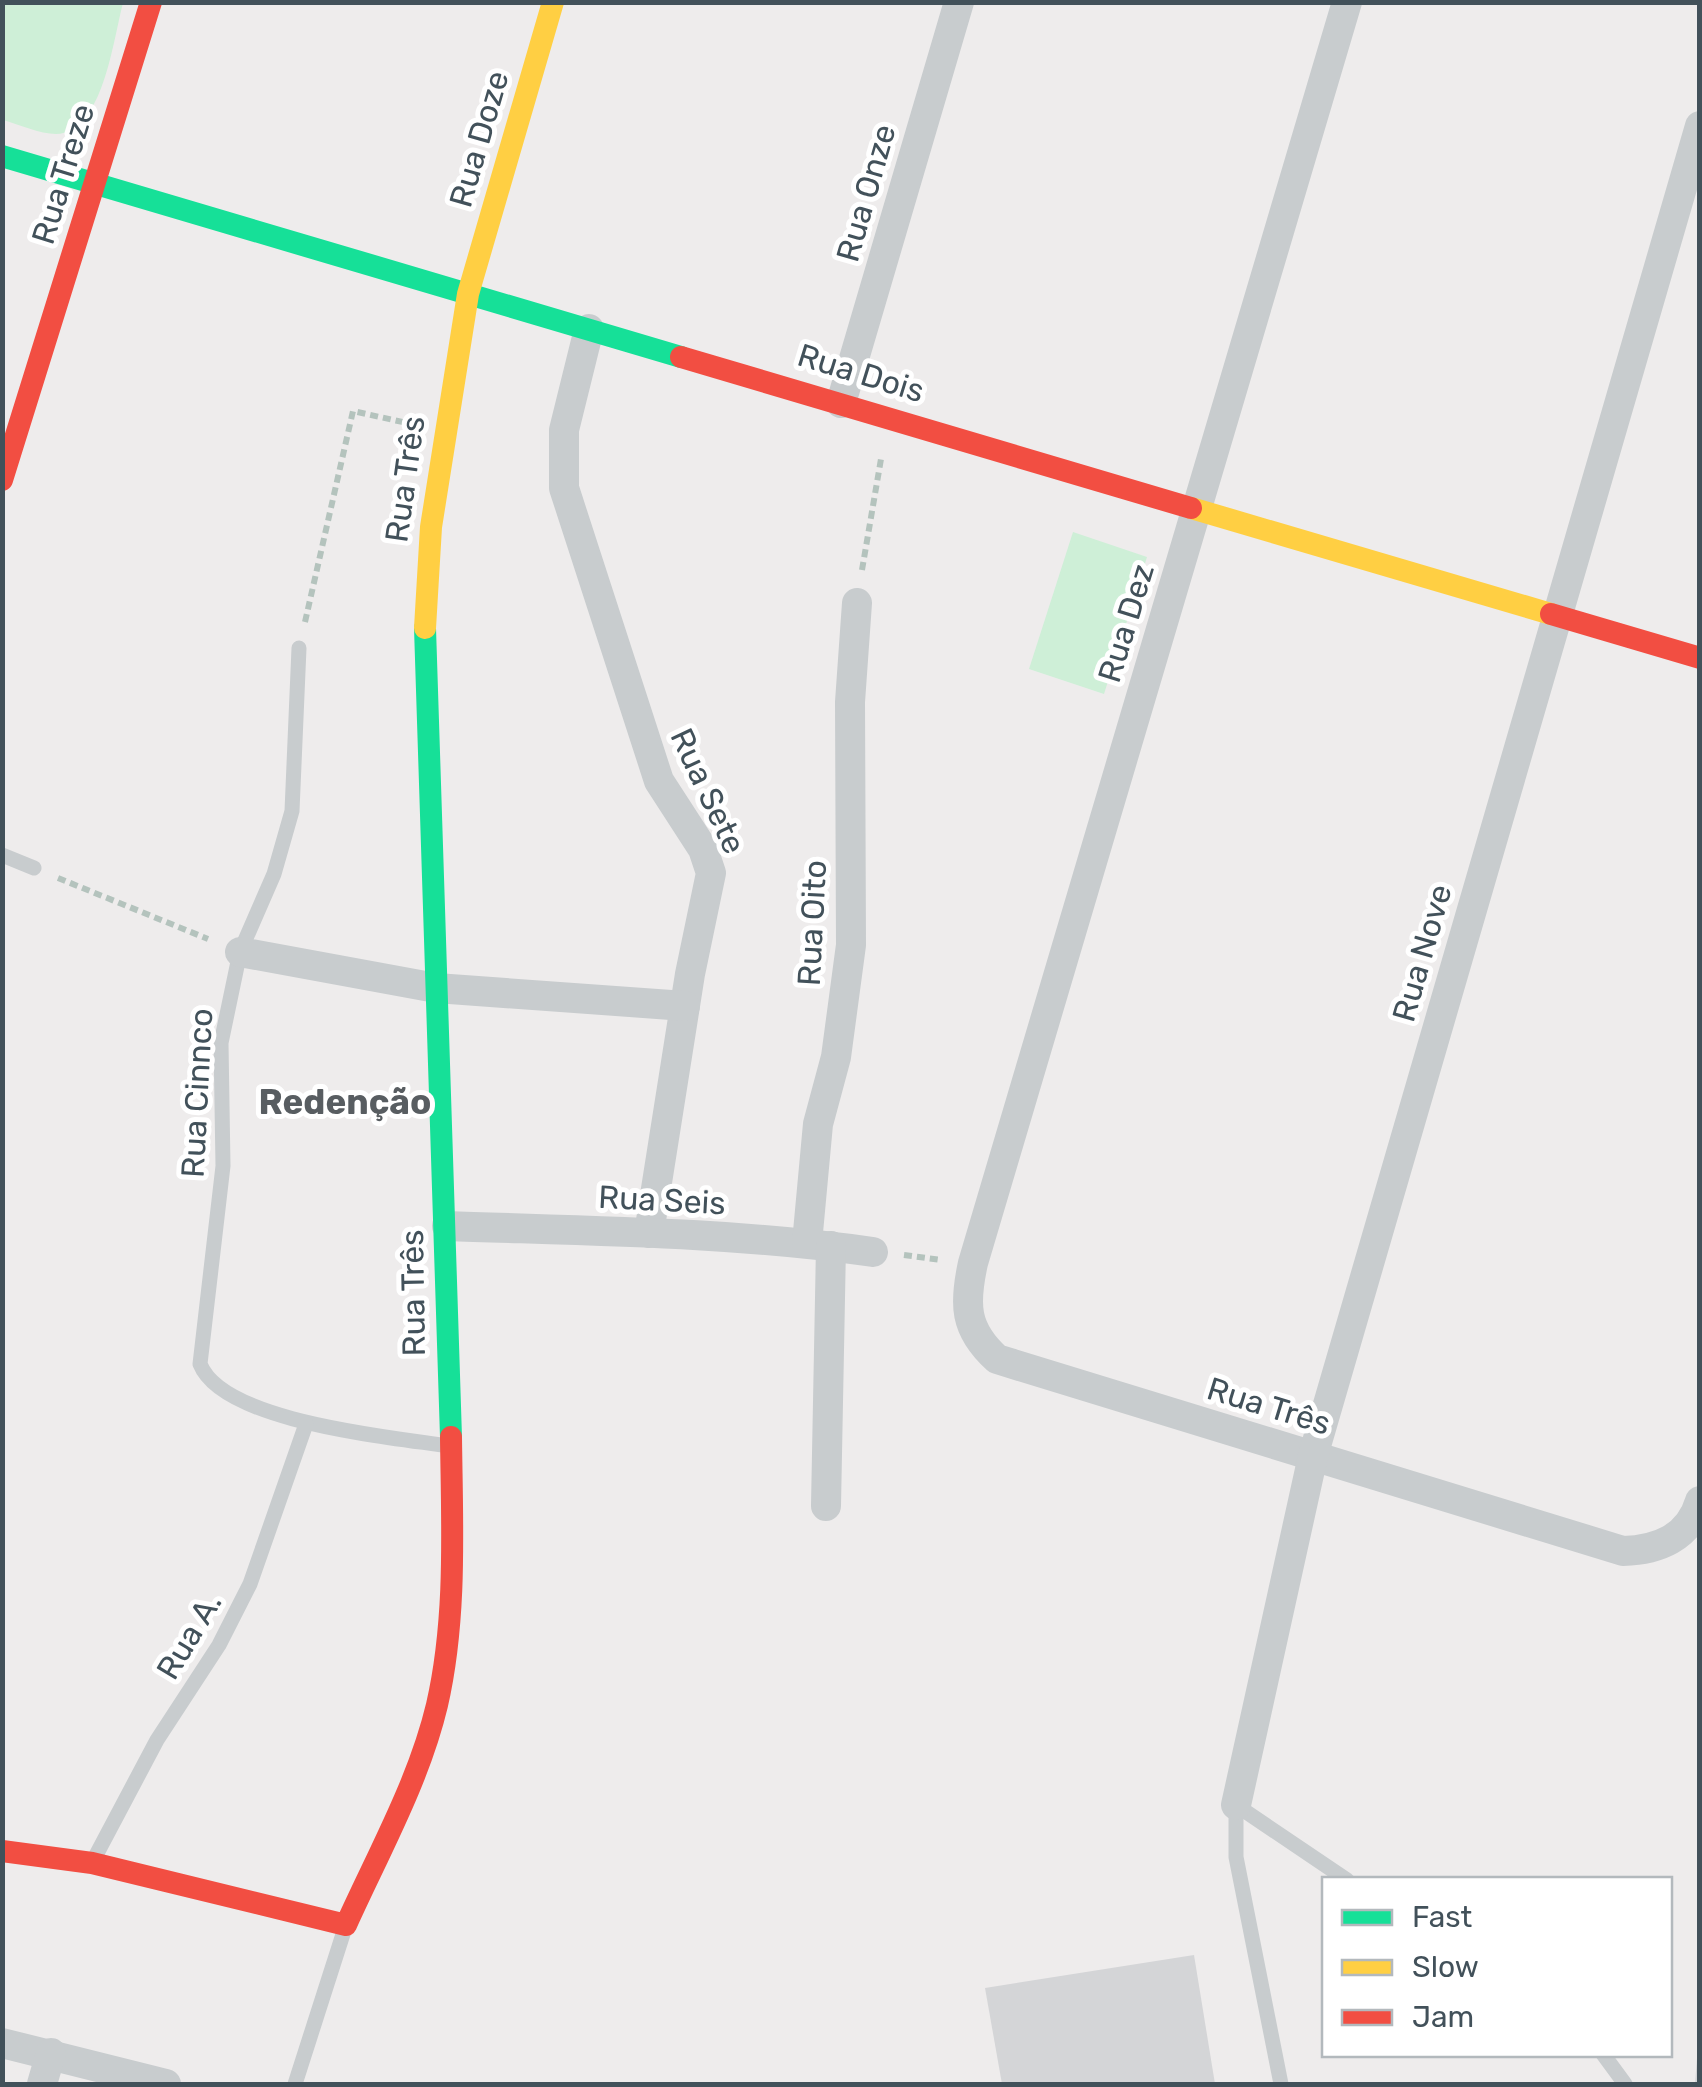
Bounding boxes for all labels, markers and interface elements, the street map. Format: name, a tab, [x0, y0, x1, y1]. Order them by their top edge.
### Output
street label: Rua Doze	[441, 66, 517, 212]
street label: Rua Treze	[24, 99, 102, 249]
street label: Rua Onze	[828, 120, 904, 266]
street label: Rua Dois	[793, 336, 929, 410]
street label: Rua Três	[377, 414, 433, 544]
street label: Rua Dez	[1090, 559, 1162, 687]
street label: Rua Sete	[662, 722, 754, 860]
street label: Rua Oito	[790, 859, 834, 987]
street label: Rua Nove	[1384, 880, 1460, 1026]
street label: Rua Cinnco	[174, 1007, 220, 1179]
district label: Redenção	[259, 1081, 431, 1123]
street label: Rua Seis	[597, 1178, 727, 1222]
street label: Rua Três	[393, 1229, 433, 1357]
street label: Rua Três	[1203, 1369, 1335, 1443]
street label: Rua A.	[148, 1586, 230, 1686]
legend	[1322, 1877, 1672, 2057]
text: Fast	[1412, 1899, 1472, 1935]
text: Slow	[1412, 1949, 1479, 1985]
text: Jam	[1412, 1999, 1474, 2035]

